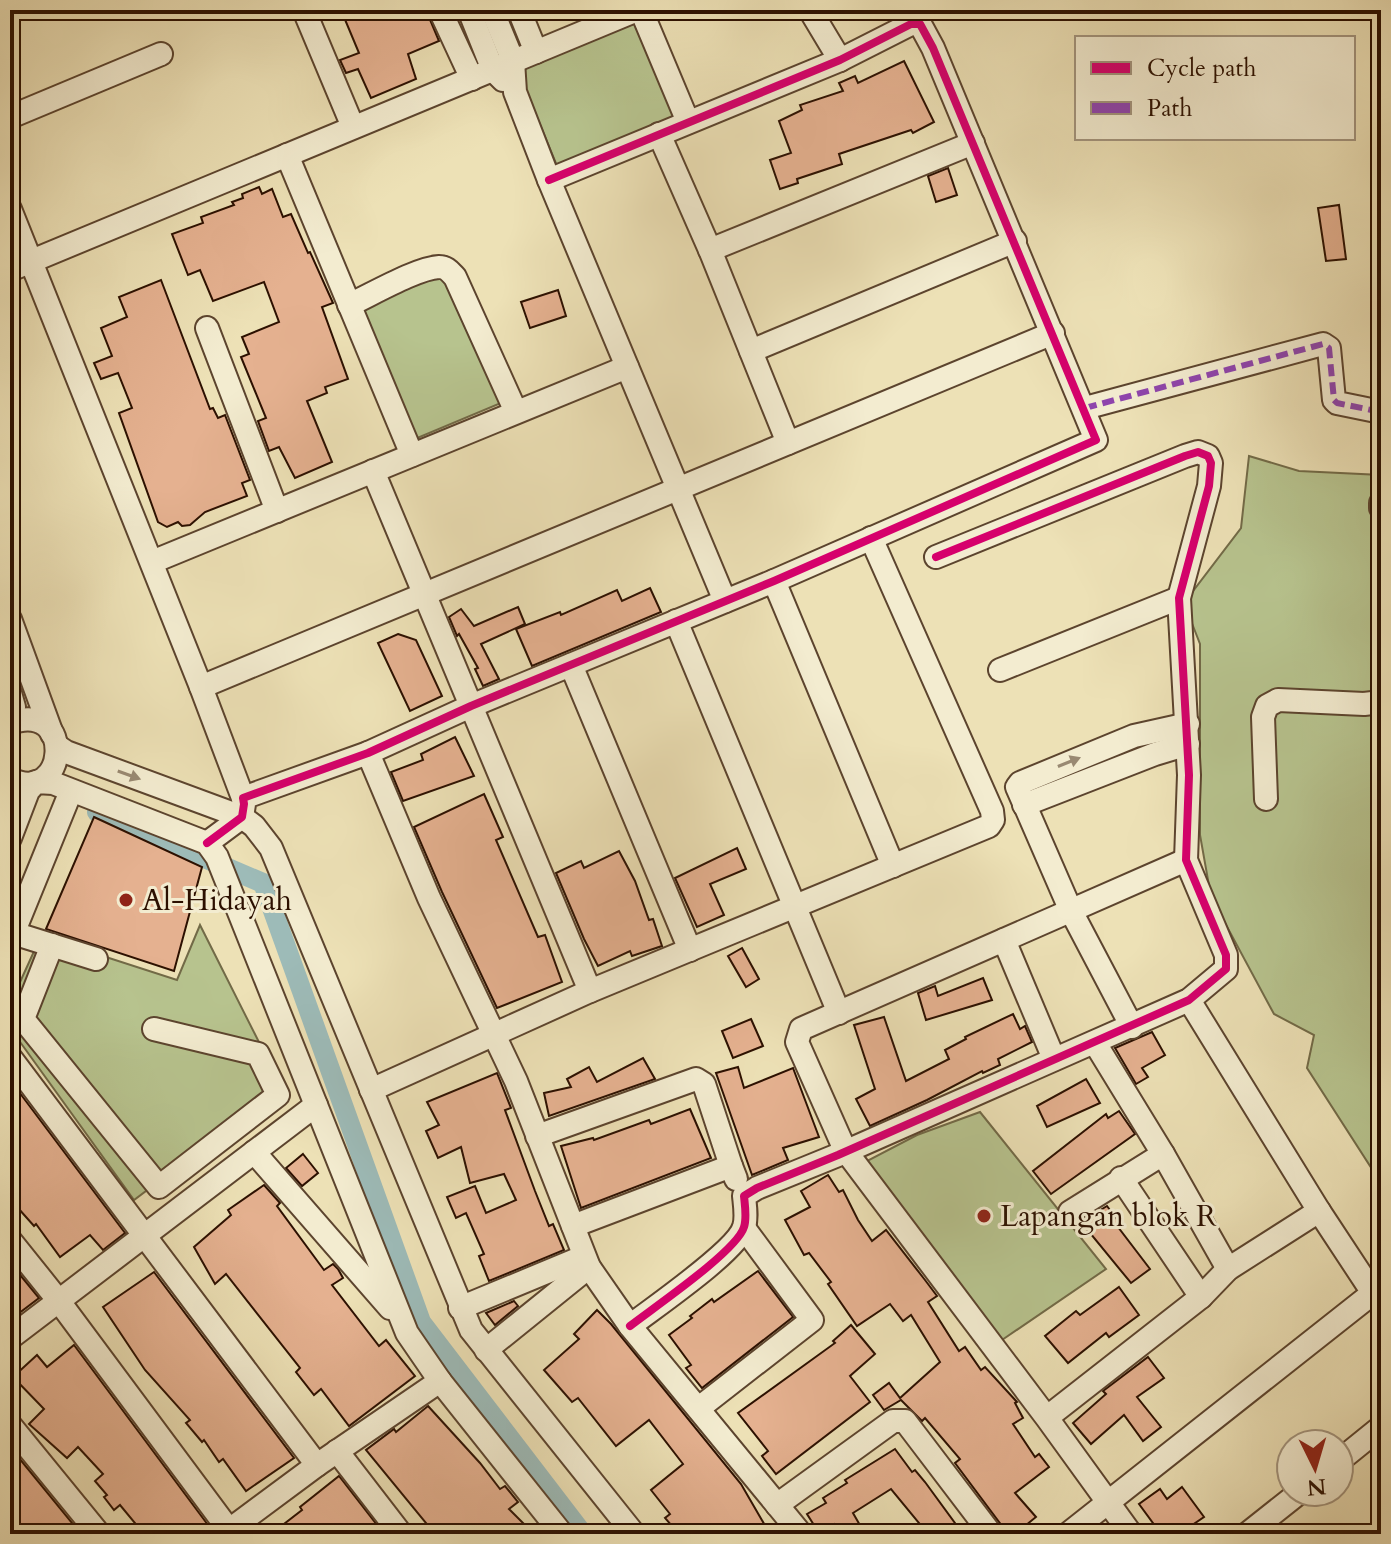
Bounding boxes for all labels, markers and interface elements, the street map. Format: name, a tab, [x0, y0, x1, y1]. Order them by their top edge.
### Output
legend	[1075, 36, 1355, 140]
text: Cycle path	[1147, 52, 1256, 85]
text: Path	[1147, 92, 1192, 125]
one-way arrow	[1057, 756, 1081, 769]
one-way arrow	[118, 769, 142, 782]
place label: Al-Hidayah	[142, 880, 293, 921]
marker: Al-Hidayah	[117, 891, 135, 909]
place label: Lapangan blok R	[1000, 1196, 1217, 1237]
marker: Lapangan blok R	[975, 1207, 993, 1225]
north arrow	[1275, 1428, 1355, 1508]
text: N	[1306, 1471, 1327, 1503]

